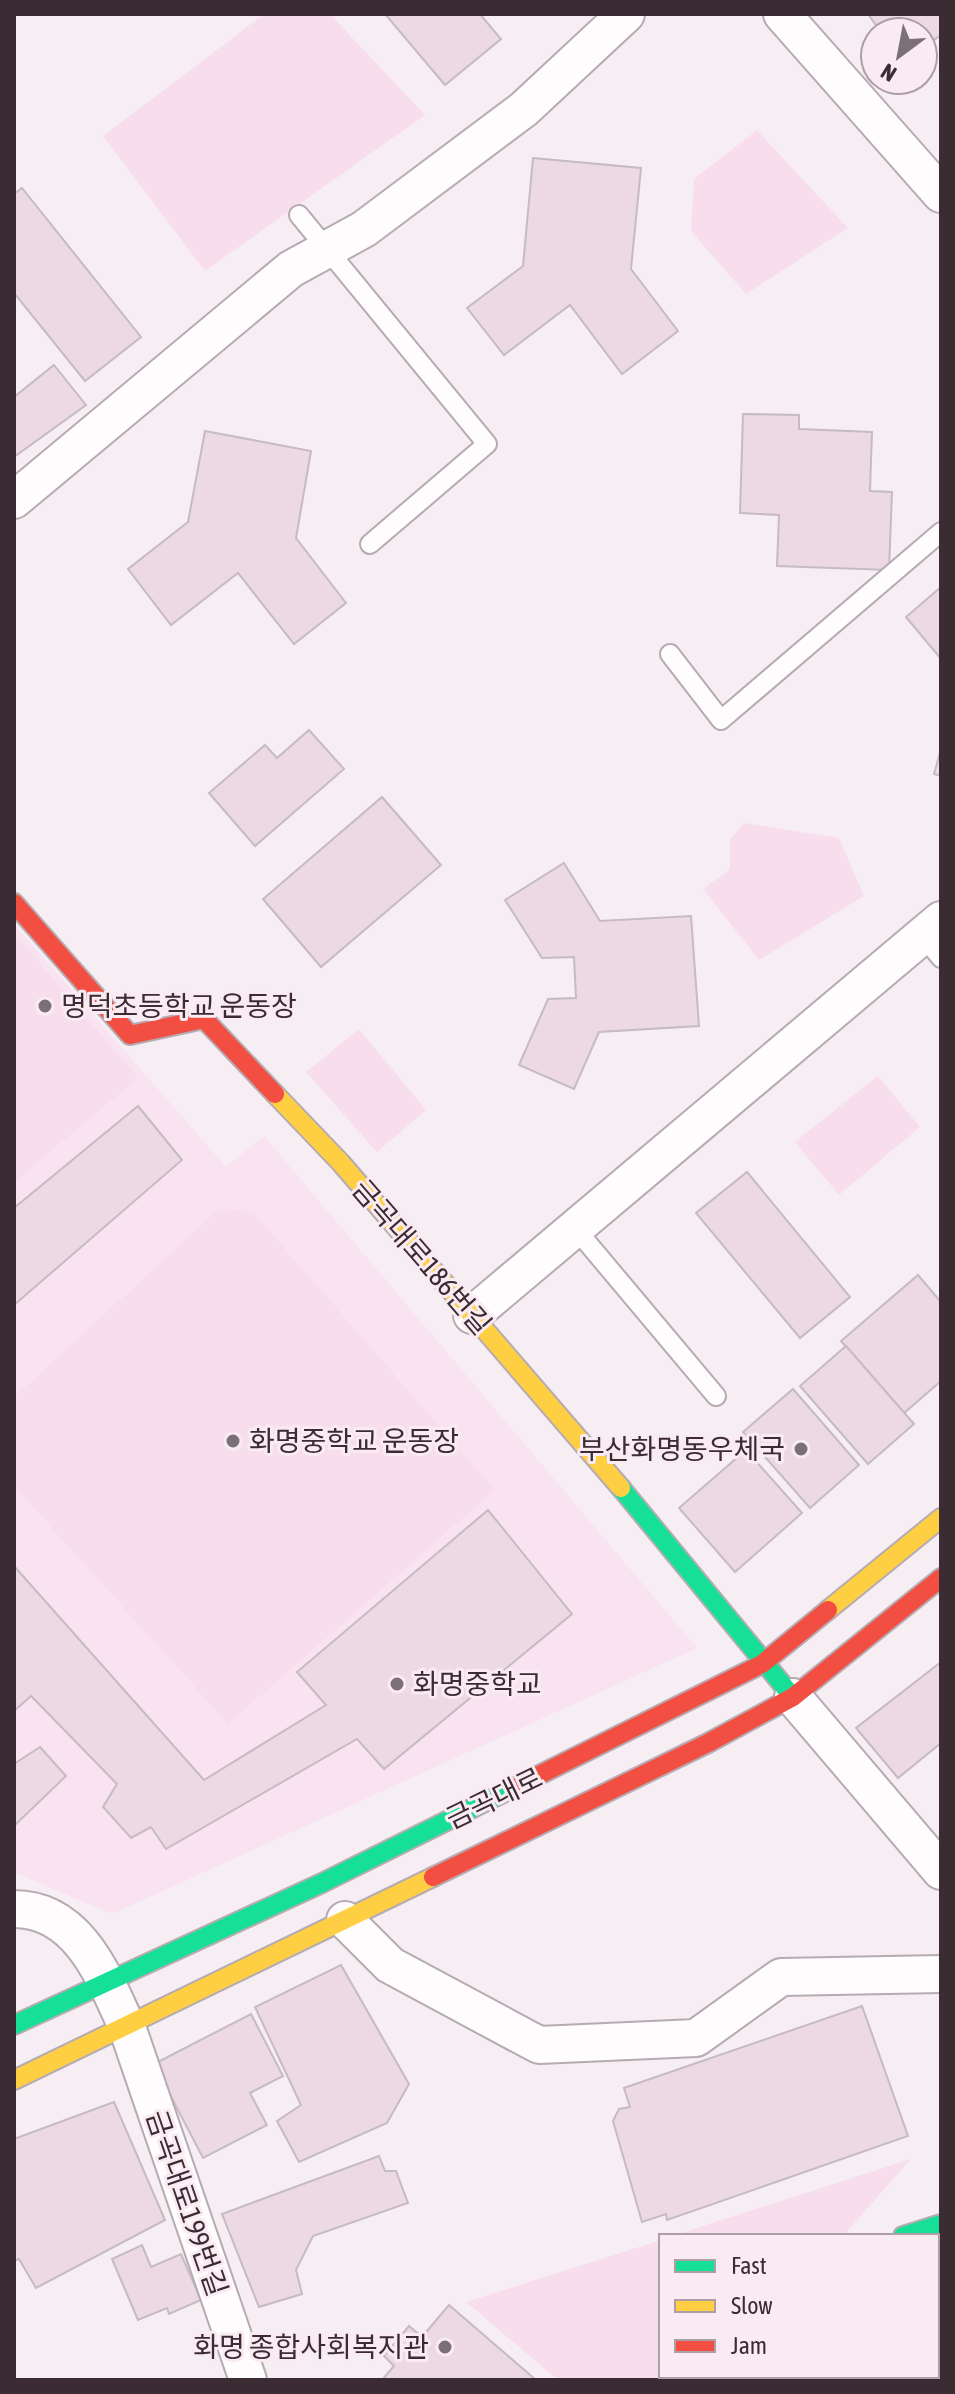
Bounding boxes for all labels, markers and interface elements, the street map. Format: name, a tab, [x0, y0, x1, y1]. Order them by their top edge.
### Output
north arrow	[859, 16, 939, 96]
text: N	[876, 58, 901, 87]
place label: 명덕초등학교 운동장	[61, 990, 297, 1022]
marker: 명덕초등학교 운동장	[36, 997, 54, 1015]
street label: 금곡대로186번길	[346, 1173, 498, 1341]
place label: 화명중학교 운동장	[249, 1425, 459, 1457]
marker: 화명중학교 운동장	[224, 1432, 242, 1450]
place label: 부산화명동우체국	[579, 1433, 785, 1465]
marker: 부산화명동우체국	[792, 1440, 810, 1458]
place label: 화명중학교	[413, 1668, 542, 1700]
marker: 화명중학교	[388, 1675, 406, 1693]
street label: 금곡대로	[441, 1761, 547, 1835]
street label: 금곡대로199번길	[140, 2106, 234, 2300]
legend	[659, 2234, 939, 2378]
text: Fast	[731, 2252, 767, 2279]
text: Slow	[731, 2292, 773, 2319]
place label: 화명 종합사회복지관	[193, 2331, 429, 2363]
text: Jam	[731, 2332, 767, 2359]
marker: 화명 종합사회복지관	[436, 2338, 454, 2356]

